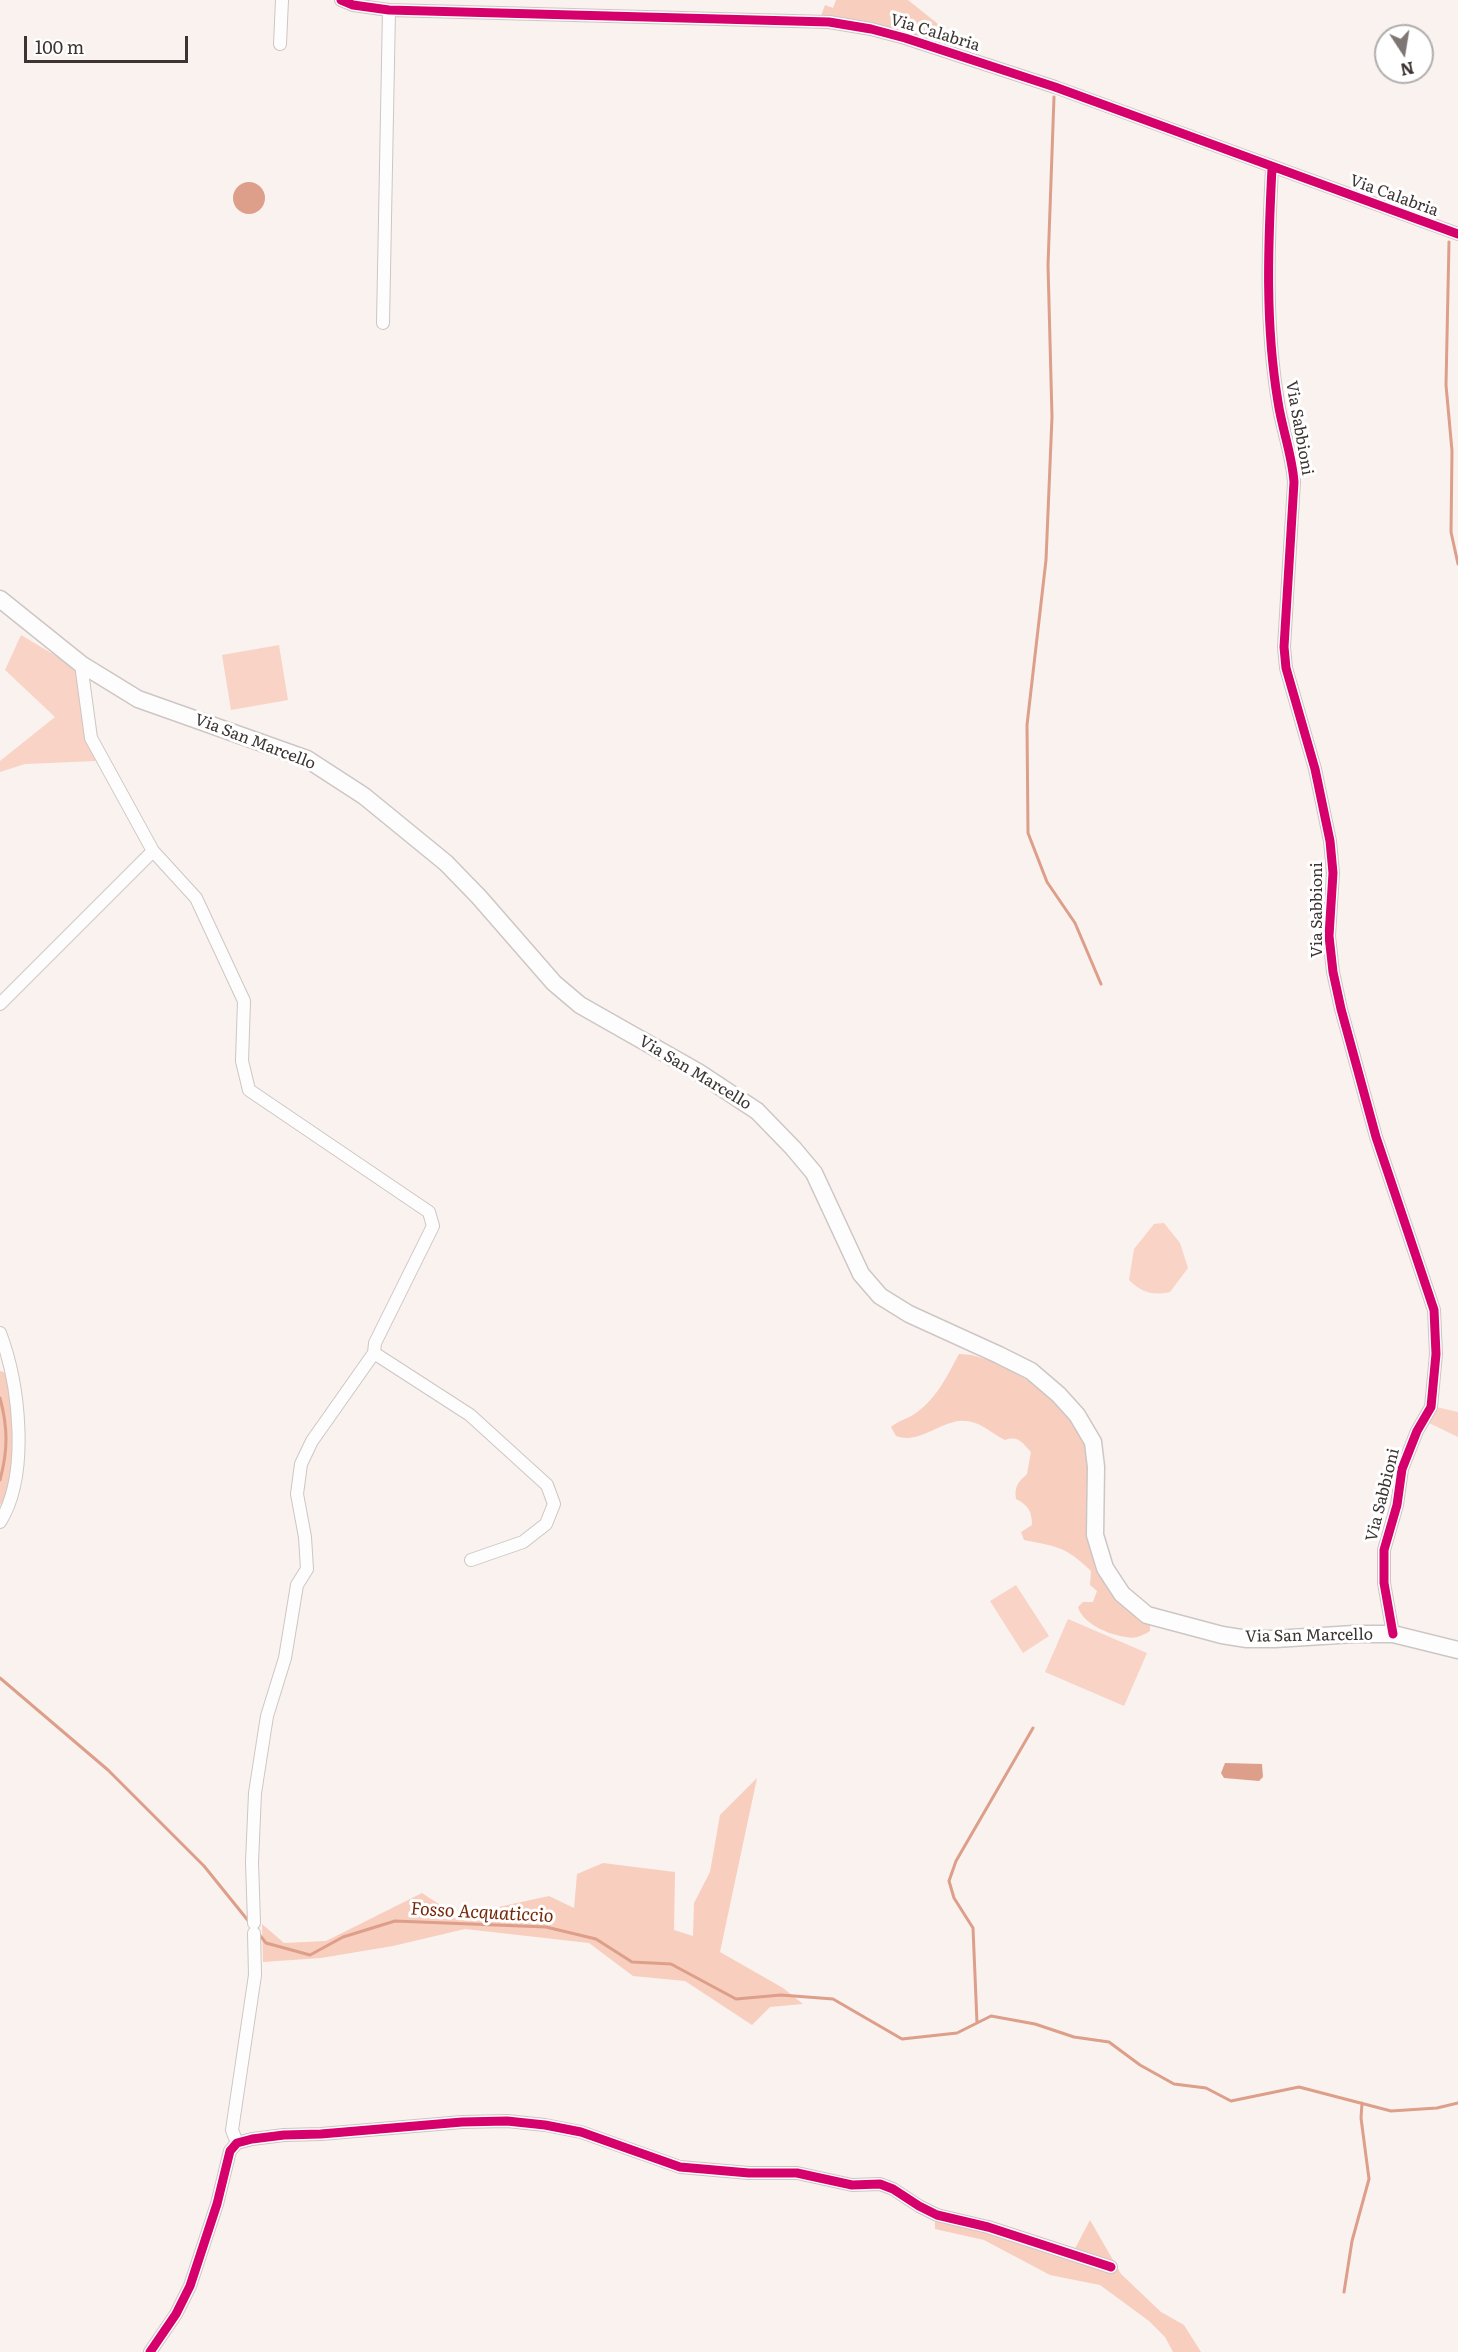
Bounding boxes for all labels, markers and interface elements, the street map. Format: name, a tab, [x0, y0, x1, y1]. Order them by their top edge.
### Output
street label: Via Calabria	[888, 10, 982, 56]
scale bar	[27, 24, 190, 62]
north arrow	[1374, 24, 1434, 84]
text: 100 m	[35, 33, 84, 60]
text: N	[1398, 57, 1416, 83]
street label: Via Calabria	[1347, 171, 1441, 221]
street label: Via Sabbioni	[1281, 379, 1317, 477]
street label: Via San Marcello	[192, 710, 318, 774]
street label: Via Sabbioni	[1307, 862, 1327, 958]
street label: Via San Marcello	[635, 1032, 755, 1114]
street label: Via Sabbioni	[1362, 1446, 1404, 1544]
street label: Via San Marcello	[1245, 1625, 1373, 1647]
water label: Fosso Acquaticcio	[410, 1898, 554, 1928]

